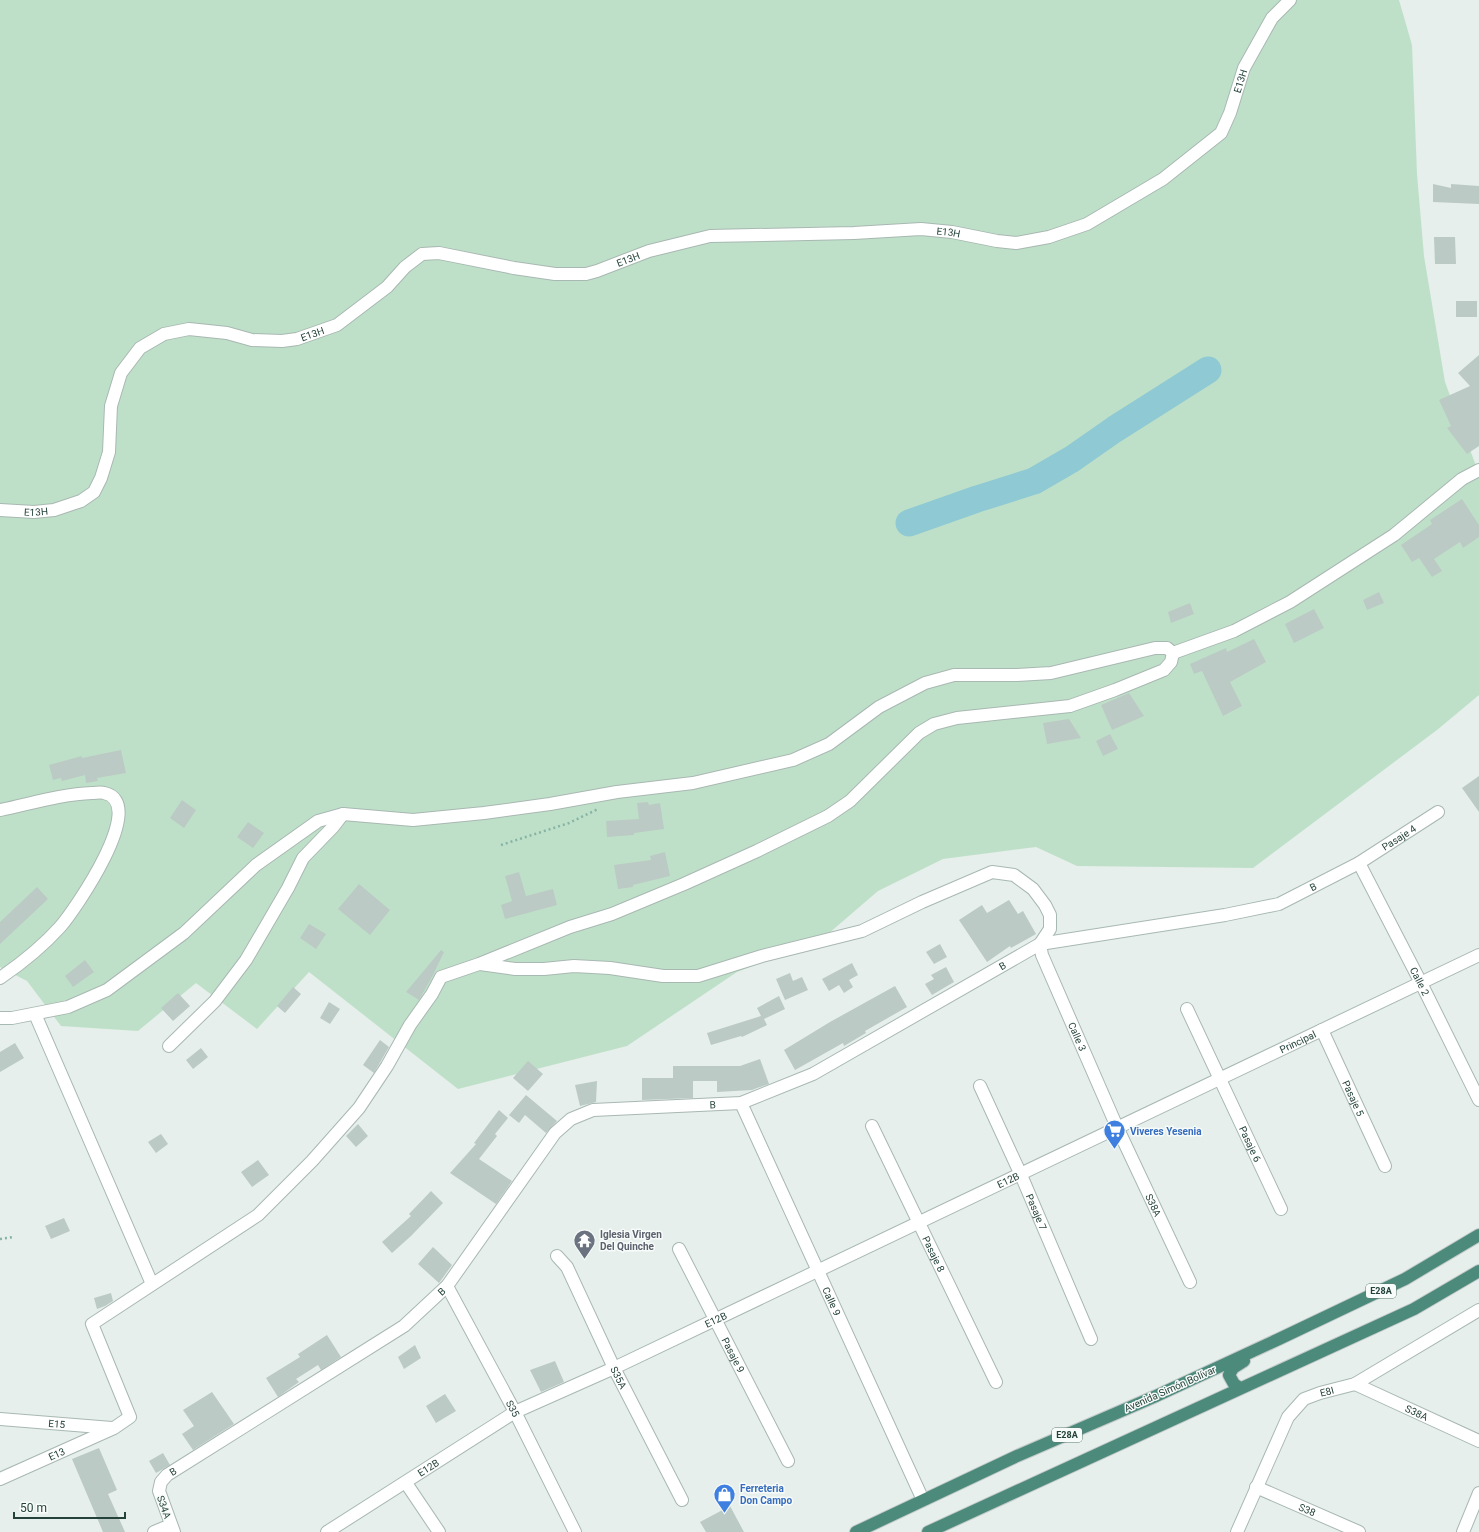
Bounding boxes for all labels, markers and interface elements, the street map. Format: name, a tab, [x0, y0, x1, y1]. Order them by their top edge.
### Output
street label: E13H	[1231, 68, 1249, 94]
street label: E13H	[936, 225, 961, 239]
street label: E13H	[615, 250, 641, 268]
street label: E13H	[299, 324, 325, 343]
street label: E13H	[24, 505, 48, 518]
street label: Pasaje 4	[1380, 822, 1418, 852]
street label: B	[1308, 880, 1318, 893]
street label: B	[997, 959, 1008, 972]
street label: Calle 2	[1408, 965, 1432, 997]
street label: Calle 3	[1066, 1020, 1089, 1052]
street label: Principal	[1278, 1028, 1318, 1055]
street label: Pasaje 5	[1341, 1078, 1367, 1118]
street label: B	[709, 1099, 716, 1110]
supermarket icon: Viveres Yesenia	[1101, 1118, 1127, 1151]
street label: Pasaje 6	[1237, 1124, 1264, 1164]
place label: Viveres Yesenia	[1130, 1126, 1202, 1137]
street label: E12B	[995, 1170, 1021, 1190]
street label: Pasaje 7	[1024, 1192, 1049, 1232]
street label: S38A	[1144, 1192, 1164, 1218]
temple icon: Iglesia Virgen Del Quinche	[571, 1227, 597, 1260]
place label: Iglesia Virgen Del Quinche	[600, 1229, 662, 1252]
street label: Pasaje 8	[921, 1234, 947, 1274]
road number: E28A	[1366, 1284, 1396, 1298]
street label: B	[435, 1285, 447, 1297]
street label: Calle 9	[821, 1285, 843, 1317]
street label: E12B	[703, 1310, 728, 1329]
street label: Pasaje 9	[720, 1335, 747, 1374]
street label: S35A	[609, 1364, 629, 1391]
street label: Avenida Simón Bolívar	[1122, 1364, 1218, 1414]
street label: E8I	[1319, 1384, 1335, 1398]
street label: S35	[504, 1398, 522, 1419]
street label: S38A	[1404, 1402, 1430, 1423]
street label: E15	[48, 1417, 66, 1430]
road number: E28A	[1052, 1428, 1082, 1442]
street label: E13	[47, 1445, 67, 1462]
street label: E12B	[415, 1457, 441, 1478]
street label: B	[167, 1465, 178, 1478]
shop icon: Ferreteria Don Campo	[712, 1481, 738, 1514]
place label: Ferreteria Don Campo	[740, 1483, 792, 1506]
scale bar	[14, 1494, 125, 1520]
street label: S34A	[155, 1494, 173, 1520]
text: 50 m	[20, 1501, 47, 1515]
street label: S38	[1297, 1501, 1318, 1518]

